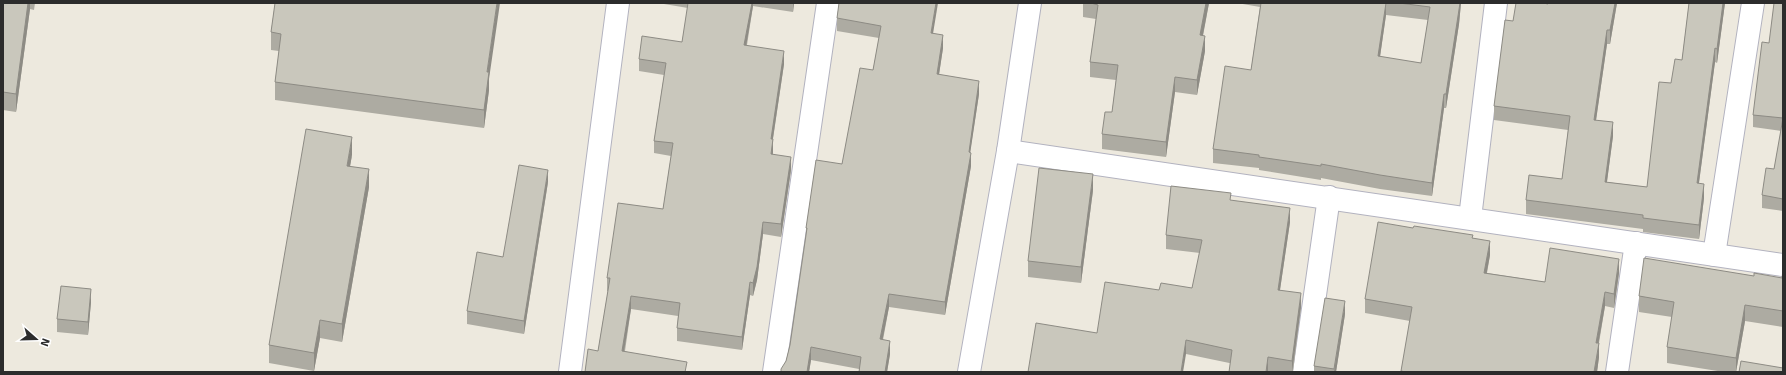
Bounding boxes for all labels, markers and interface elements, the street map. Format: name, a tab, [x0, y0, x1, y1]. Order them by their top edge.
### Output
north arrow	[16, 319, 56, 359]
text: N	[38, 336, 52, 348]

